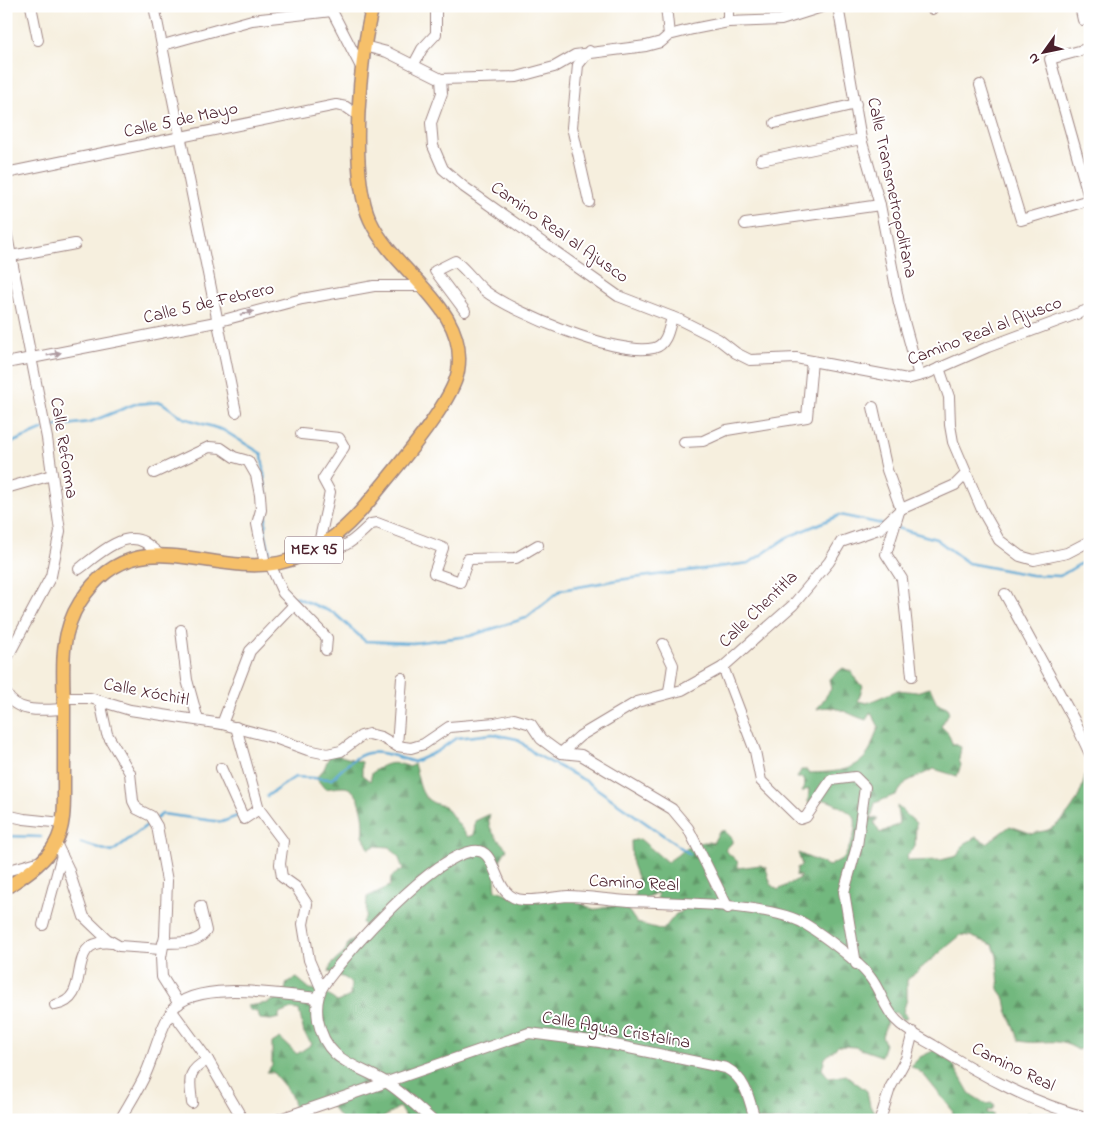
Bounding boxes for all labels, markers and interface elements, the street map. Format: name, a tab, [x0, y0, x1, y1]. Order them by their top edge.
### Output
north arrow	[1018, 28, 1068, 78]
text: N	[1023, 49, 1046, 68]
street label: Calle Transmetropolitana	[859, 95, 923, 281]
street label: Calle 5 de Mayo	[121, 96, 241, 146]
street label: Camino Real al Ajusco	[485, 175, 633, 291]
street label: Calle 5 de Febrero	[141, 276, 277, 332]
street label: Camino Real al Ajusco	[904, 291, 1066, 373]
one-way arrow	[240, 309, 255, 317]
one-way arrow	[47, 350, 63, 358]
street label: Calle Reforma	[42, 396, 84, 500]
road number: MEX 95	[285, 536, 343, 564]
street label: Calle Chentitla	[713, 565, 805, 655]
street label: Calle Xóchitl	[101, 672, 191, 714]
street label: Camino Real	[588, 869, 680, 899]
street label: Calle Agua Cristalina	[540, 1005, 692, 1058]
street label: Camino Real	[967, 1037, 1059, 1099]

